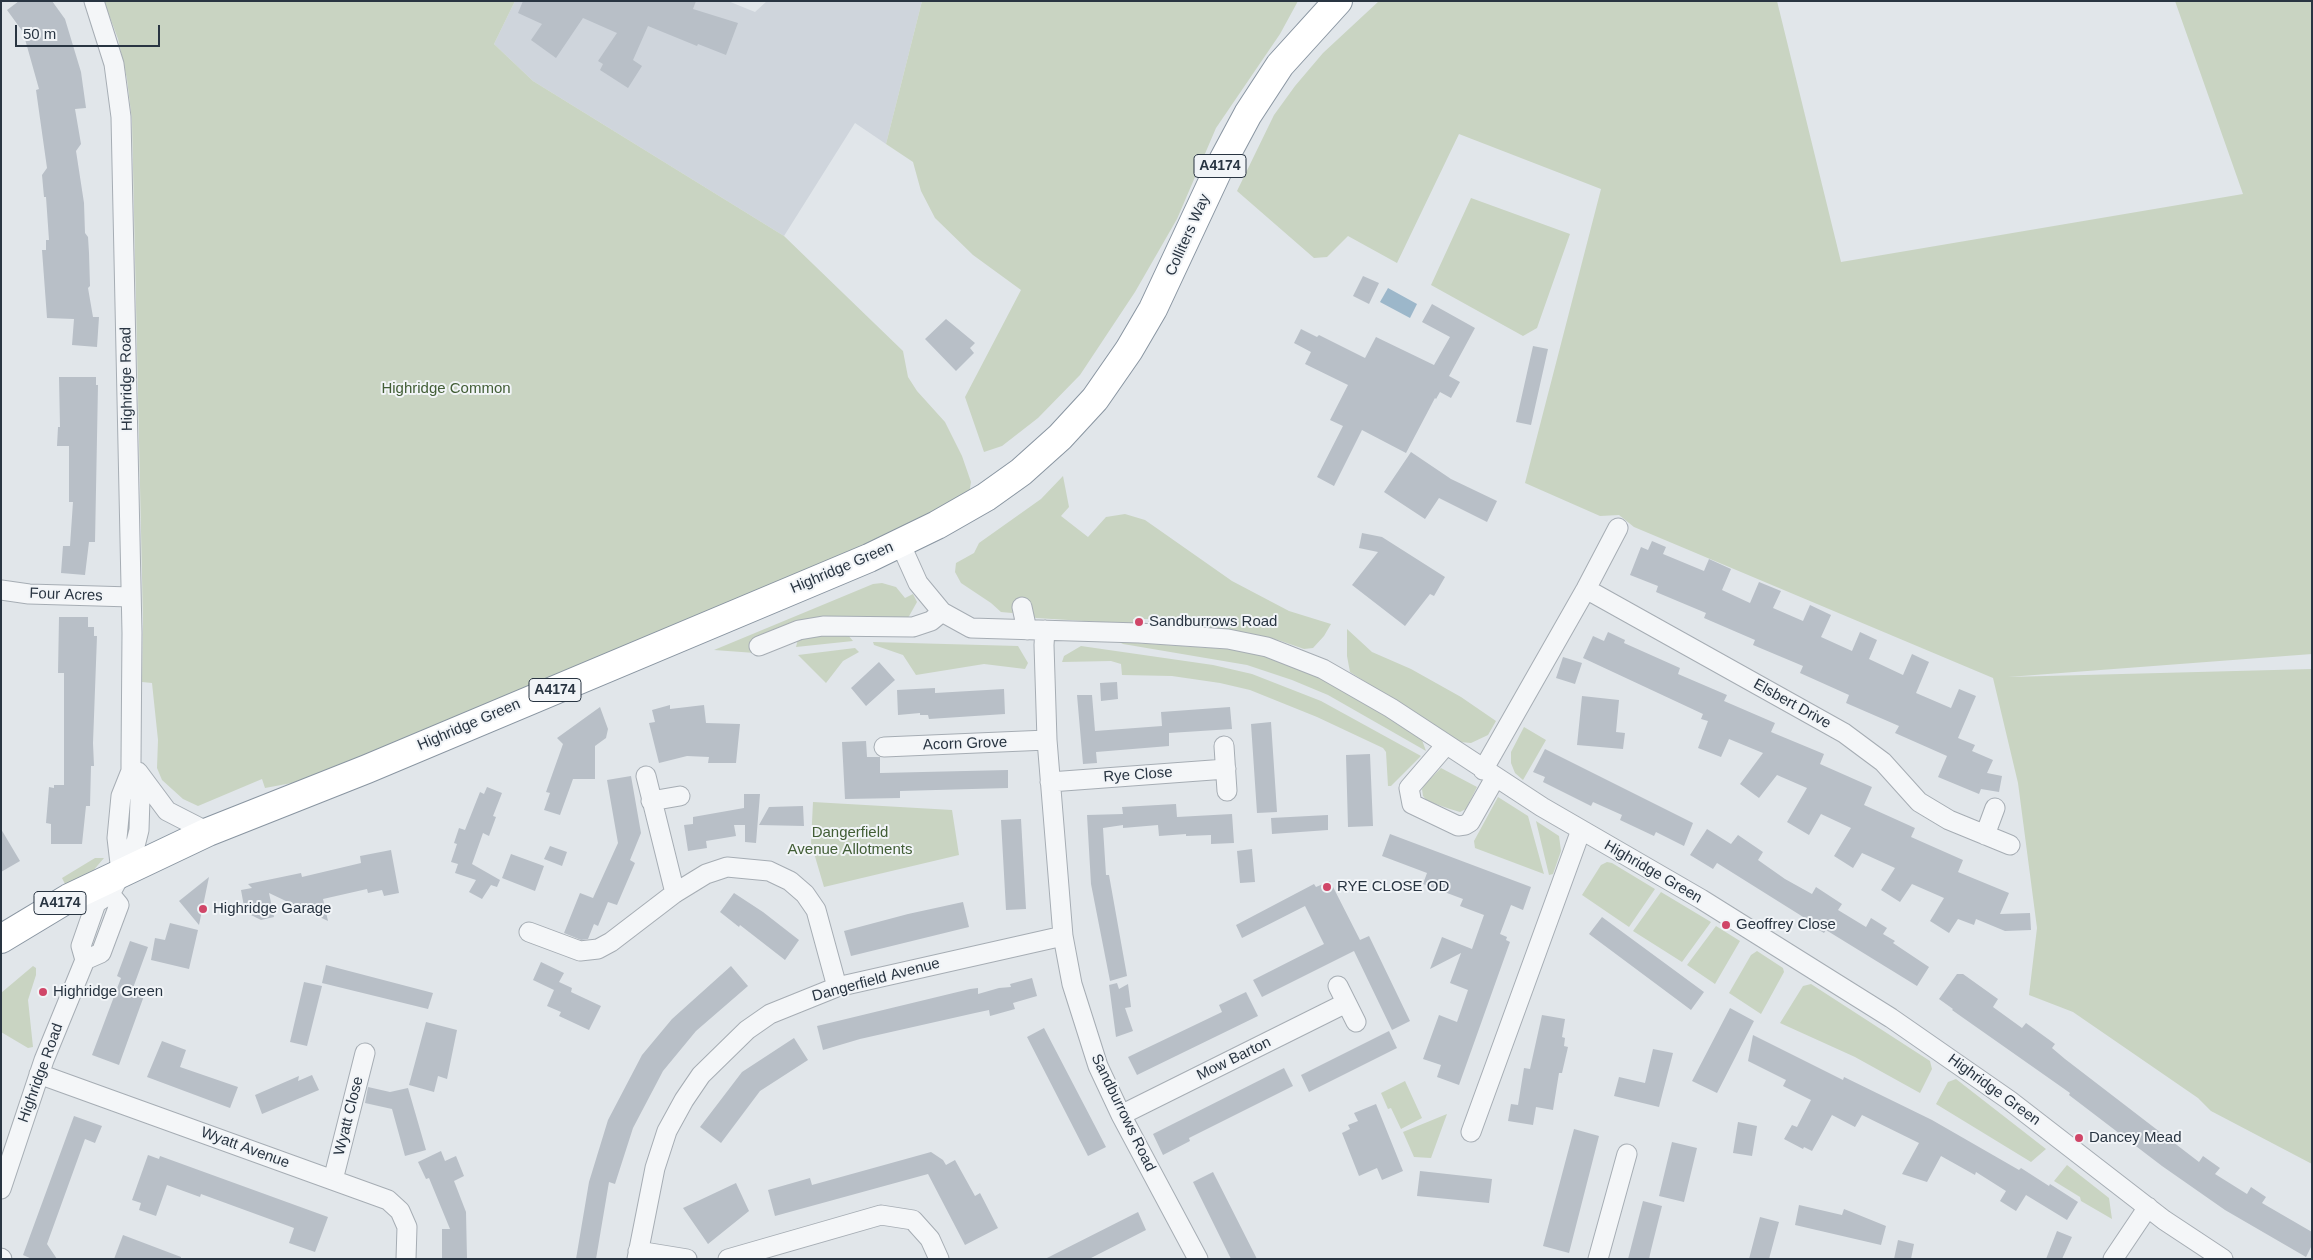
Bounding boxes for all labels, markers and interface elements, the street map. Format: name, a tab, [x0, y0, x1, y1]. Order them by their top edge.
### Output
scale bar	[18, 15, 162, 47]
text: 50 m	[23, 25, 56, 42]
road number: A4174	[1194, 154, 1246, 178]
street label: Colliters Way	[1162, 191, 1214, 279]
street label: Highridge Road	[117, 327, 137, 431]
park label: Highridge Common	[381, 380, 511, 398]
street label: Highridge Green	[788, 538, 896, 598]
street label: Four Acres	[29, 585, 103, 605]
place label: Sandburrows Road	[1149, 613, 1277, 631]
marker: Sandburrows Road	[1133, 616, 1145, 628]
street label: Elsbert Drive	[1750, 675, 1834, 733]
road number: A4174	[529, 678, 581, 702]
street label: Highridge Green	[415, 695, 523, 755]
street label: Acorn Grove	[923, 734, 1007, 754]
street label: Rye Close	[1103, 764, 1173, 786]
park label: Dangerfield Avenue Allotments	[788, 824, 912, 859]
street label: Highridge Green	[1601, 837, 1705, 907]
place label: RYE CLOSE OD	[1337, 878, 1449, 896]
marker: RYE CLOSE OD	[1321, 881, 1333, 893]
road number: A4174	[34, 891, 86, 914]
place label: Highridge Garage	[213, 900, 331, 918]
marker: Highridge Garage	[197, 903, 209, 915]
place label: Geoffrey Close	[1736, 916, 1836, 934]
marker: Geoffrey Close	[1720, 919, 1732, 931]
street label: Dangerfield Avenue	[810, 954, 942, 1006]
place label: Highridge Green	[53, 983, 163, 1001]
marker: Highridge Green	[37, 986, 49, 998]
street label: Highridge Road	[15, 1021, 67, 1125]
street label: Mow Barton	[1194, 1033, 1274, 1085]
street label: Highridge Green	[1944, 1050, 2044, 1130]
street label: Sandburrows Road	[1087, 1051, 1159, 1175]
street label: Wyatt Close	[331, 1075, 367, 1157]
street label: Wyatt Avenue	[198, 1124, 292, 1172]
place label: Dancey Mead	[2089, 1129, 2182, 1147]
marker: Dancey Mead	[2073, 1132, 2085, 1144]

